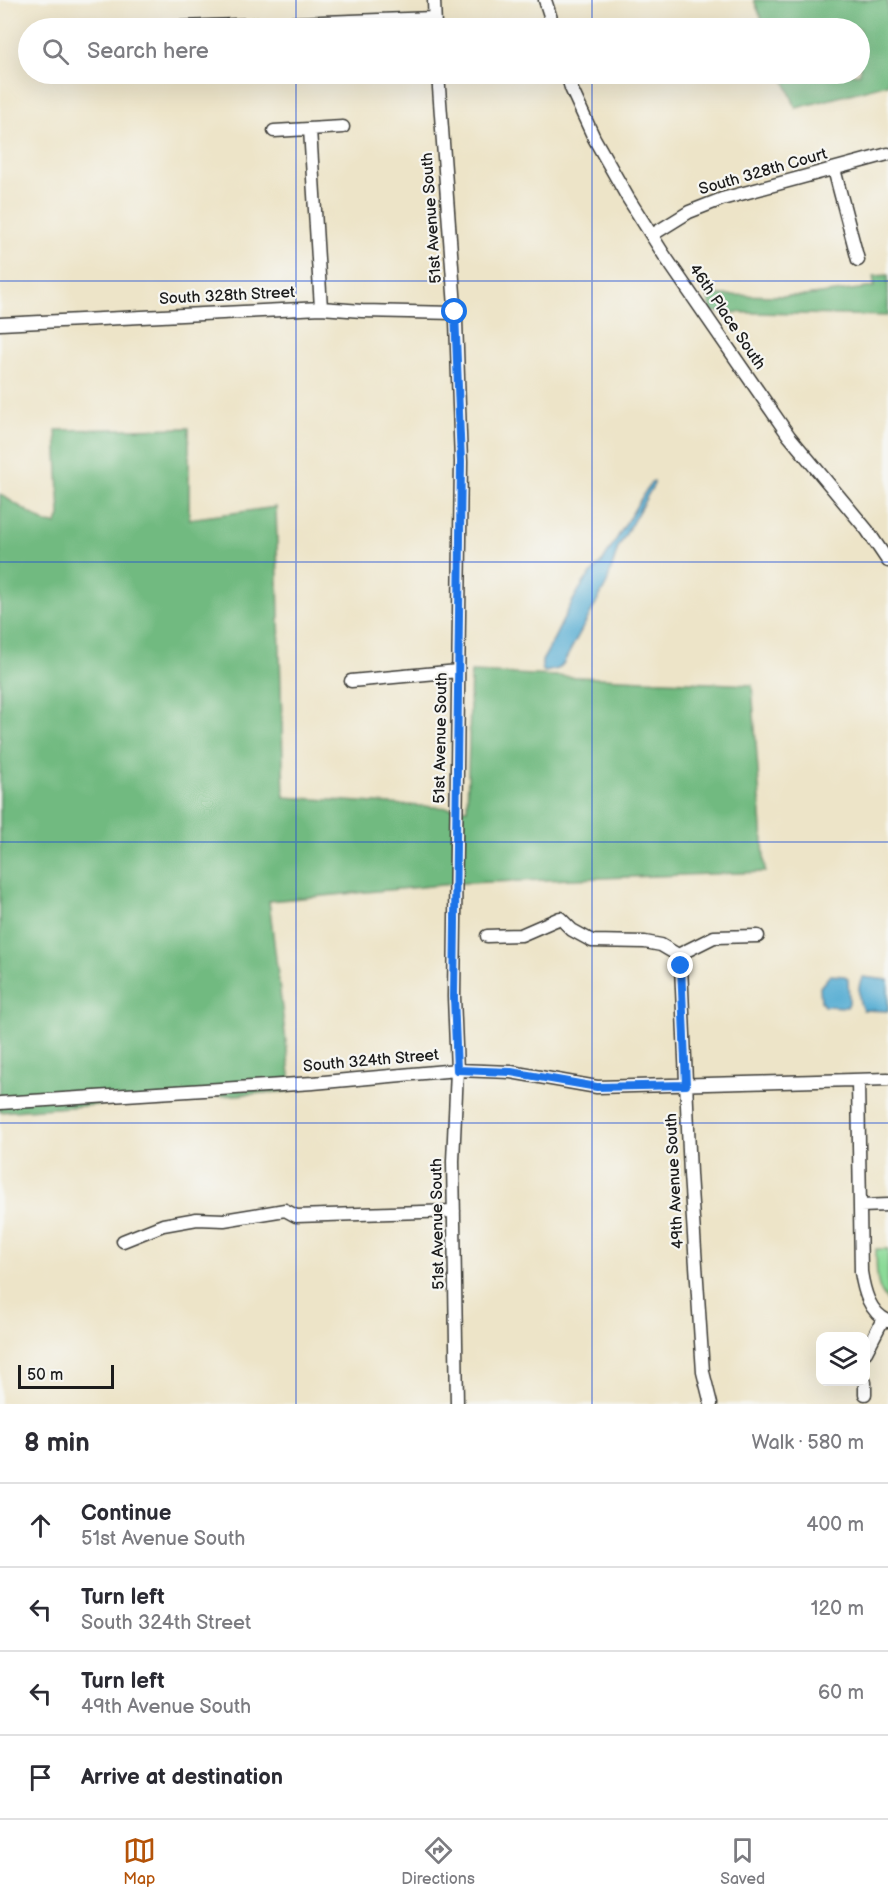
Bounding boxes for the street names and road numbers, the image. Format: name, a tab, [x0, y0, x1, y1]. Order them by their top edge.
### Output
street label: South 328th Court	[697, 145, 829, 199]
street label: 51st Avenue South	[418, 152, 446, 284]
street label: 46th Place South	[685, 261, 769, 374]
street label: South 328th Street	[159, 283, 295, 309]
street label: 51st Avenue South	[430, 672, 452, 804]
street label: South 324th Street	[302, 1046, 440, 1076]
street label: 49th Avenue South	[662, 1112, 688, 1249]
street label: 51st Avenue South	[427, 1158, 449, 1290]

